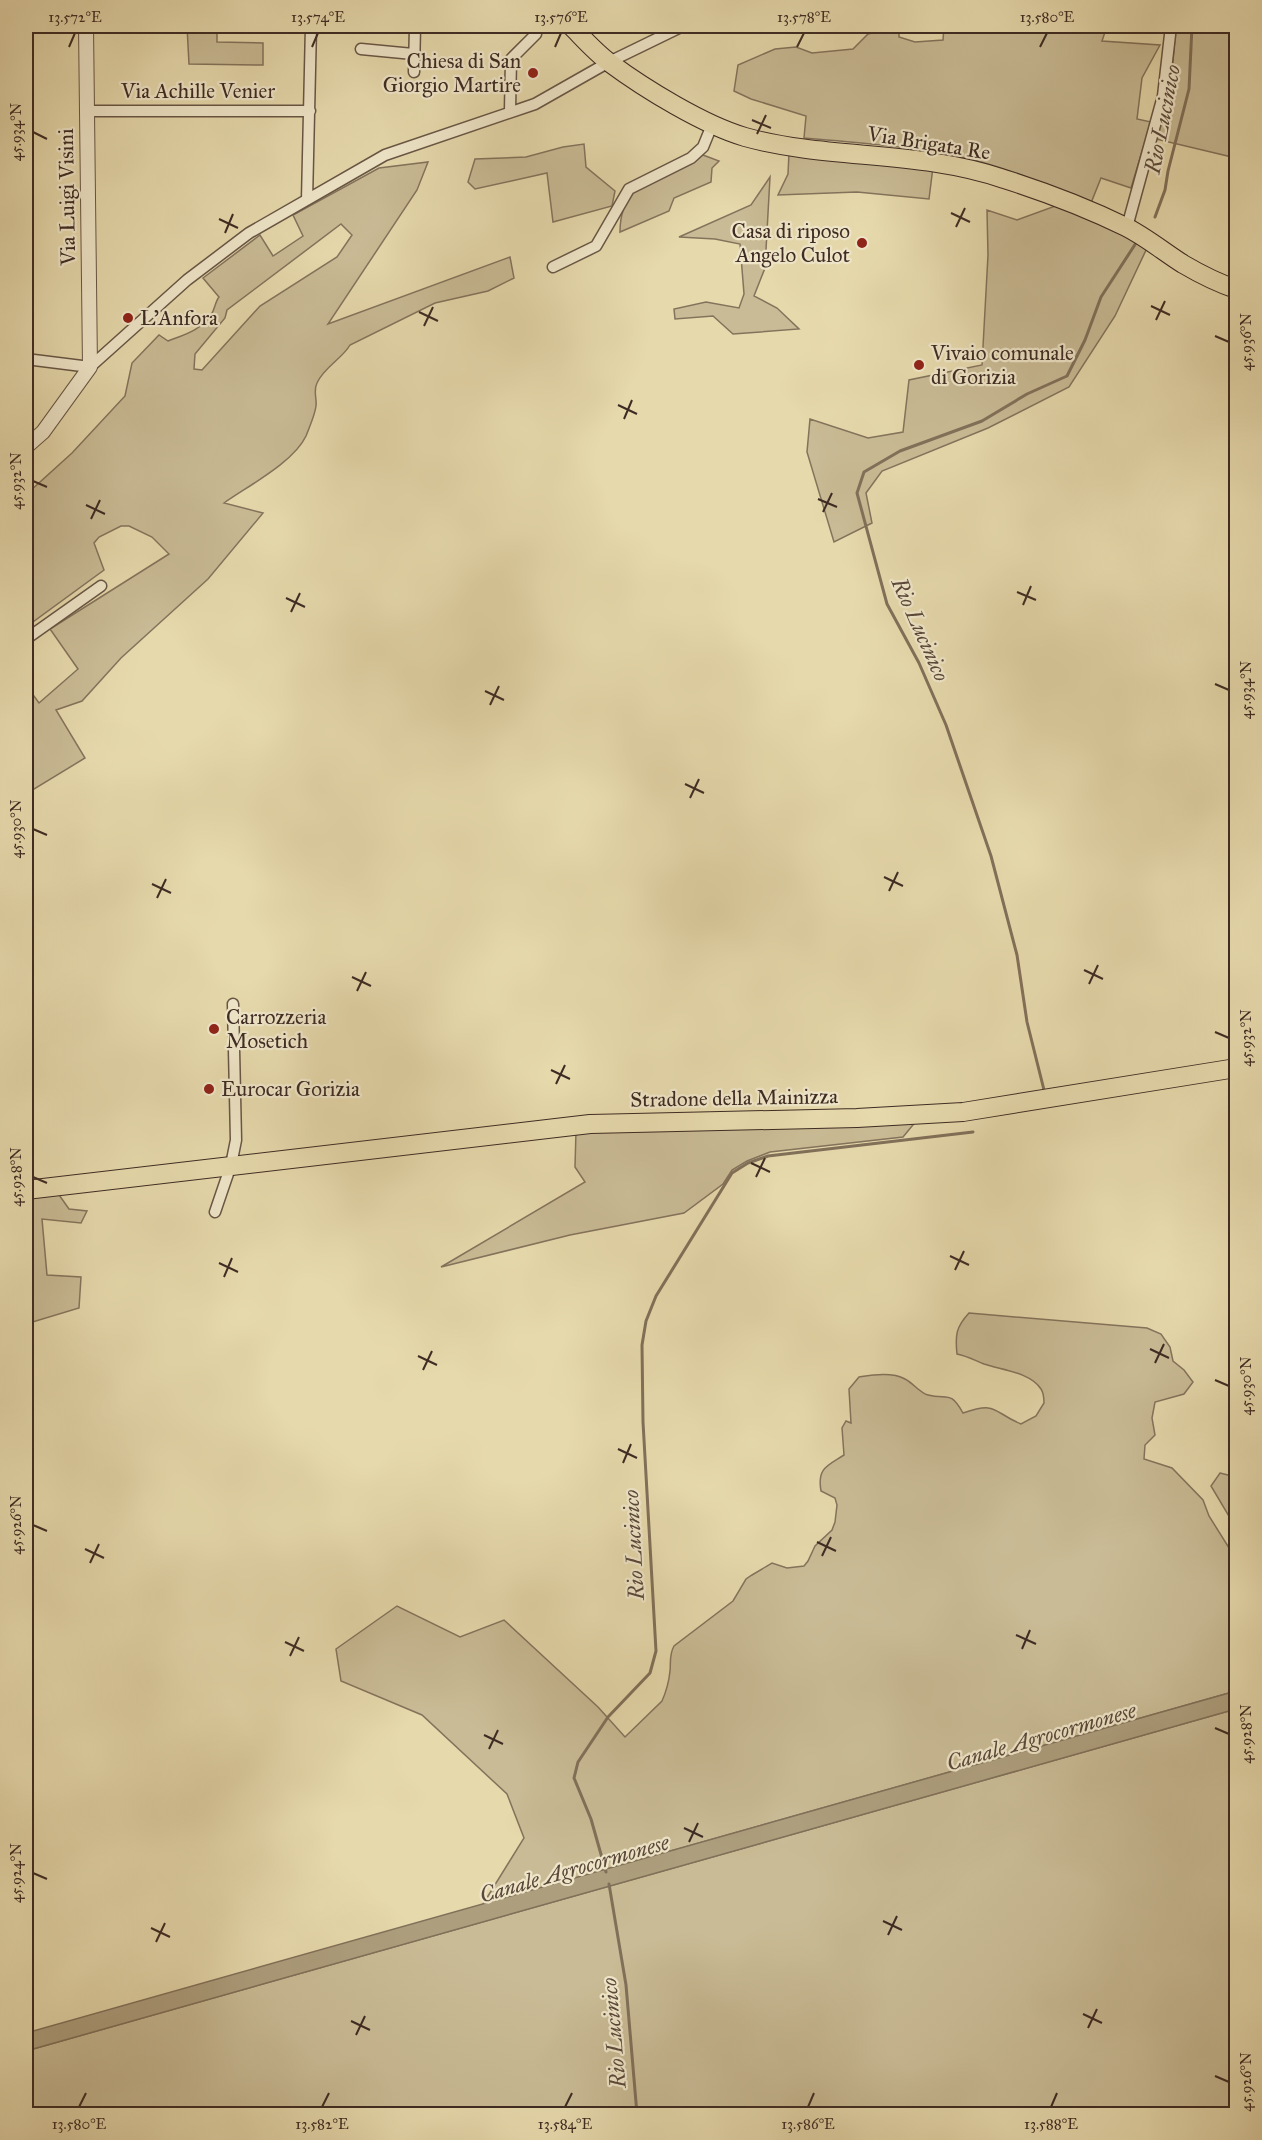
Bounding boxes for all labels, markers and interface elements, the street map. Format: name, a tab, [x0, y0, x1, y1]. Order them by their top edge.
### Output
text: 13.572°E	[48, 8, 102, 26]
text: 13.574°E	[291, 8, 345, 26]
text: 13.576°E	[534, 8, 588, 26]
text: 13.578°E	[777, 8, 831, 26]
text: 13.580°E	[1020, 8, 1075, 26]
place label: Chiesa di San Giorgio Martire	[383, 48, 521, 98]
water label: Rio Lucinico	[1138, 62, 1186, 177]
marker: Chiesa di San Giorgio Martire	[526, 66, 540, 80]
street label: Via Achille Venier	[120, 78, 275, 104]
text: 45.934°N	[7, 102, 25, 161]
street label: Via Brigata Re	[865, 120, 993, 166]
street label: Via Luigi Visini	[53, 128, 81, 267]
place label: Casa di riposo Angelo Culot	[732, 218, 851, 268]
marker: Casa di riposo Angelo Culot	[855, 236, 869, 250]
place label: L'Anfora	[140, 305, 218, 331]
marker: L'Anfora	[121, 311, 135, 325]
text: 45.936°N	[1237, 313, 1255, 371]
place label: Vivaio comunale di Gorizia	[930, 340, 1074, 390]
marker: Vivaio comunale di Gorizia	[912, 358, 926, 372]
text: 45.932°N	[7, 452, 25, 510]
water label: Rio Lucinico	[885, 572, 955, 685]
text: 45.934°N	[1237, 660, 1255, 719]
text: 45.930°N	[7, 799, 25, 859]
place label: Carrozzeria Mosetich	[226, 1004, 326, 1054]
text: 45.932°N	[1237, 1009, 1255, 1067]
marker: Carrozzeria Mosetich	[207, 1022, 221, 1036]
place label: Eurocar Gorizia	[221, 1076, 360, 1102]
marker: Eurocar Gorizia	[202, 1082, 216, 1096]
street label: Stradone della Mainizza	[630, 1083, 838, 1113]
text: 45.928°N	[7, 1147, 25, 1207]
text: 45.930°N	[1237, 1356, 1255, 1416]
water label: Rio Lucinico	[617, 1489, 650, 1602]
text: 45.926°N	[7, 1495, 25, 1555]
water label: Canale Agrocormonese	[943, 1696, 1140, 1776]
text: 45.928°N	[1237, 1704, 1255, 1764]
water label: Canale Agrocormonese	[476, 1828, 673, 1908]
text: 45.924°N	[7, 1843, 25, 1903]
water label: Rio Lucinico	[595, 1977, 632, 2090]
text: 45.926°N	[1237, 2052, 1255, 2112]
text: 13.580°E	[52, 2115, 107, 2133]
text: 13.582°E	[295, 2115, 349, 2133]
text: 13.584°E	[538, 2115, 592, 2133]
text: 13.586°E	[781, 2115, 835, 2133]
text: 13.588°E	[1024, 2115, 1078, 2133]

